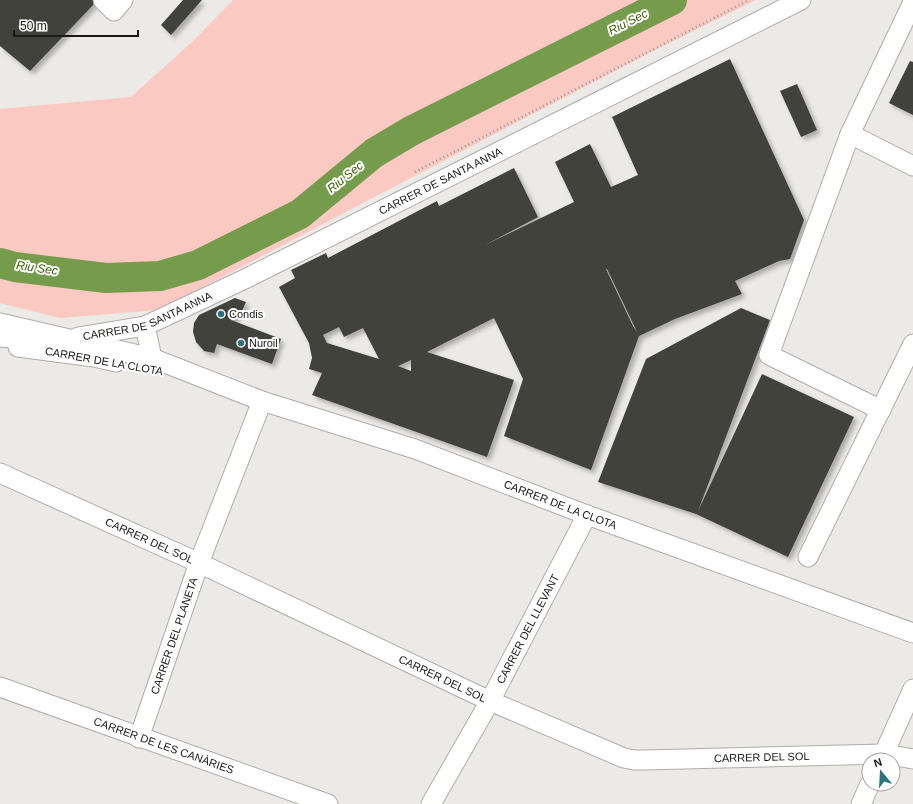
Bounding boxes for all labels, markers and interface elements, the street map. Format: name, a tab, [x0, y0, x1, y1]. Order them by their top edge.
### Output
water label: Riu Sec	[606, 6, 650, 38]
scale bar	[14, 12, 138, 38]
text: 50 m	[20, 19, 47, 33]
street label: CARRER DE SANTA ANNA	[377, 145, 505, 217]
water label: Riu Sec	[324, 158, 366, 196]
water label: Riu Sec	[15, 258, 59, 278]
street label: CARRER DE SANTA ANNA	[82, 289, 214, 342]
place label: Condis	[229, 308, 264, 320]
marker: Condis	[216, 309, 226, 319]
place label: Nuroil	[249, 337, 278, 349]
marker: Nuroil	[236, 338, 246, 348]
street label: CARRER DE LA CLOTA	[44, 345, 165, 377]
street label: CARRER DE LA CLOTA	[502, 478, 619, 531]
street label: CARRER DEL SOL	[103, 515, 195, 566]
street label: CARRER DEL LLEVANT	[494, 572, 561, 686]
street label: CARRER DEL PLANETA	[148, 575, 200, 696]
street label: CARRER DEL SOL	[397, 653, 488, 704]
street label: CARRER DE LES CANÀRIES	[92, 715, 236, 776]
street label: CARRER DEL SOL	[714, 750, 810, 764]
north arrow	[861, 752, 901, 792]
text: N	[872, 756, 884, 769]

